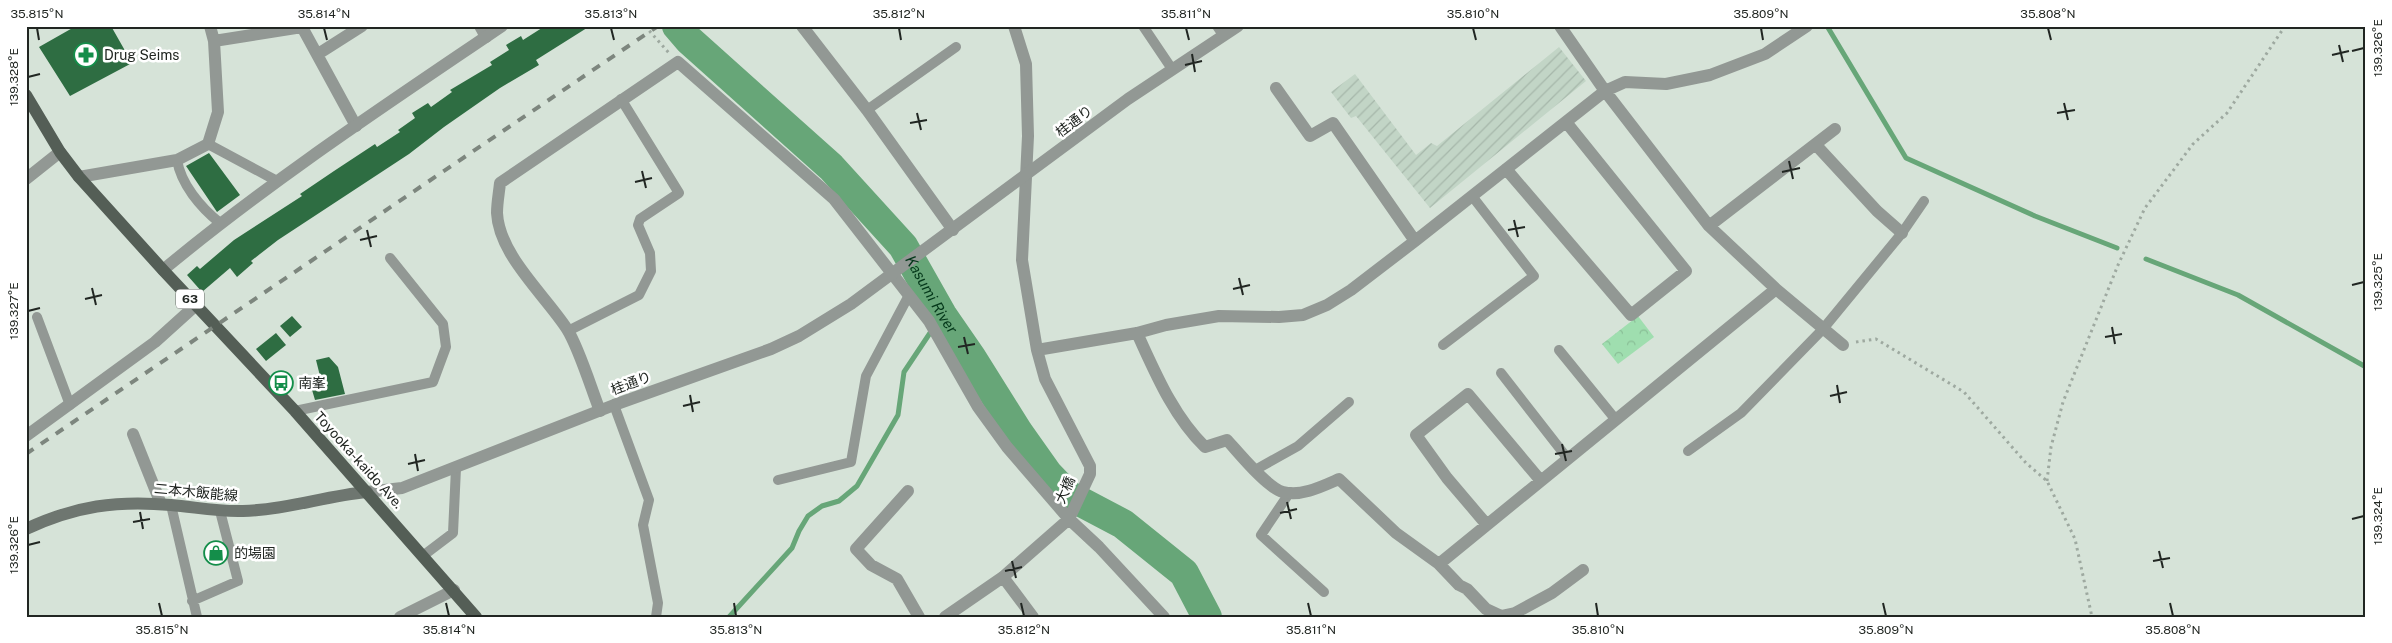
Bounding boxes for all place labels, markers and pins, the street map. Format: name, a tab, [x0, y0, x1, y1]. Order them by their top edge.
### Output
pharmacy icon: Drug Seims	[73, 42, 99, 68]
place label: Drug Seims	[104, 47, 179, 63]
bus stop icon: 南峯	[268, 370, 294, 396]
place label: 南峯	[298, 375, 326, 391]
shop icon: 的場園	[203, 540, 229, 566]
place label: 的場園	[234, 545, 276, 561]

